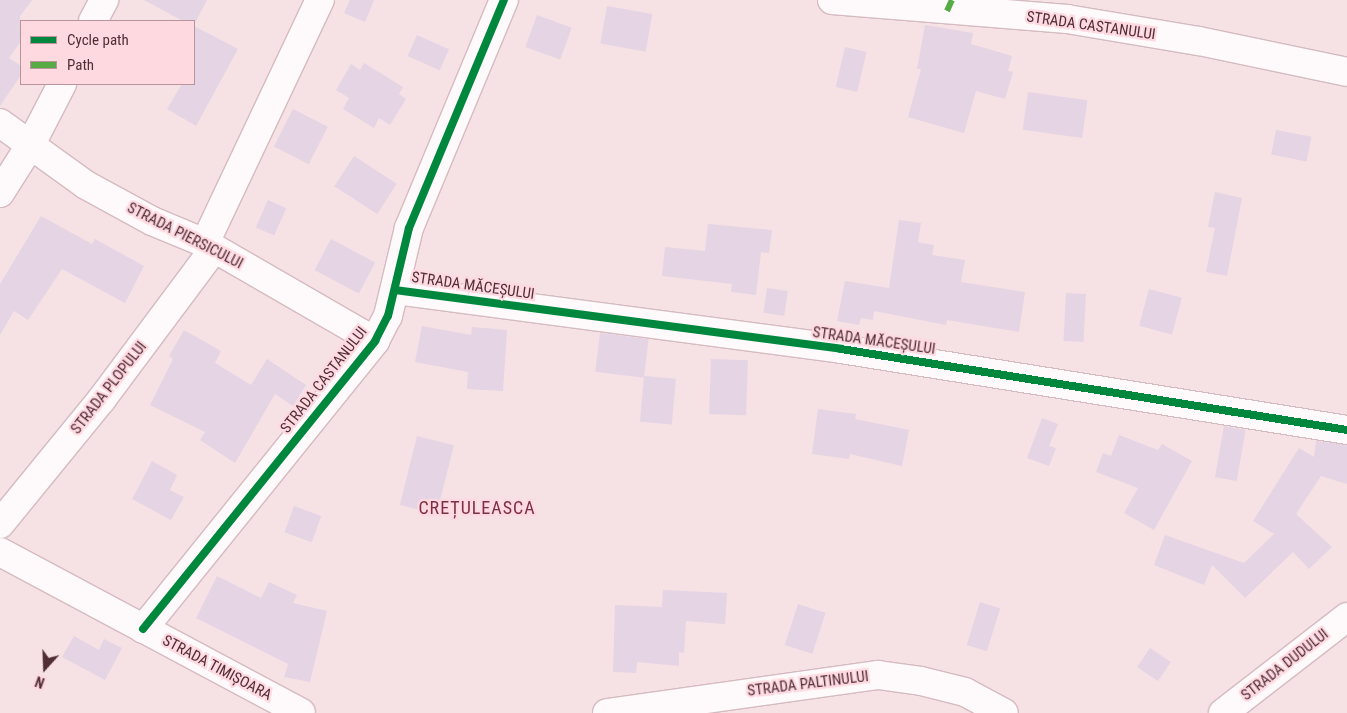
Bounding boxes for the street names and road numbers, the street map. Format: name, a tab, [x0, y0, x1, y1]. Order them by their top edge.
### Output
street label: STRADA CASTANULUI	[1025, 8, 1157, 44]
street label: STRADA PIERSICULUI	[124, 199, 246, 273]
street label: STRADA MĂCEȘULUI	[410, 268, 536, 304]
street label: STRADA CASTANULUI	[277, 323, 371, 437]
street label: STRADA MĂCEȘULUI	[811, 323, 937, 359]
street label: STRADA PLOPULUI	[67, 338, 151, 438]
street label: STRADA DUDULUI	[1238, 625, 1332, 705]
street label: STRADA TIMIȘOARA	[159, 632, 275, 704]
street label: STRADA PALTINULUI	[746, 668, 870, 700]

